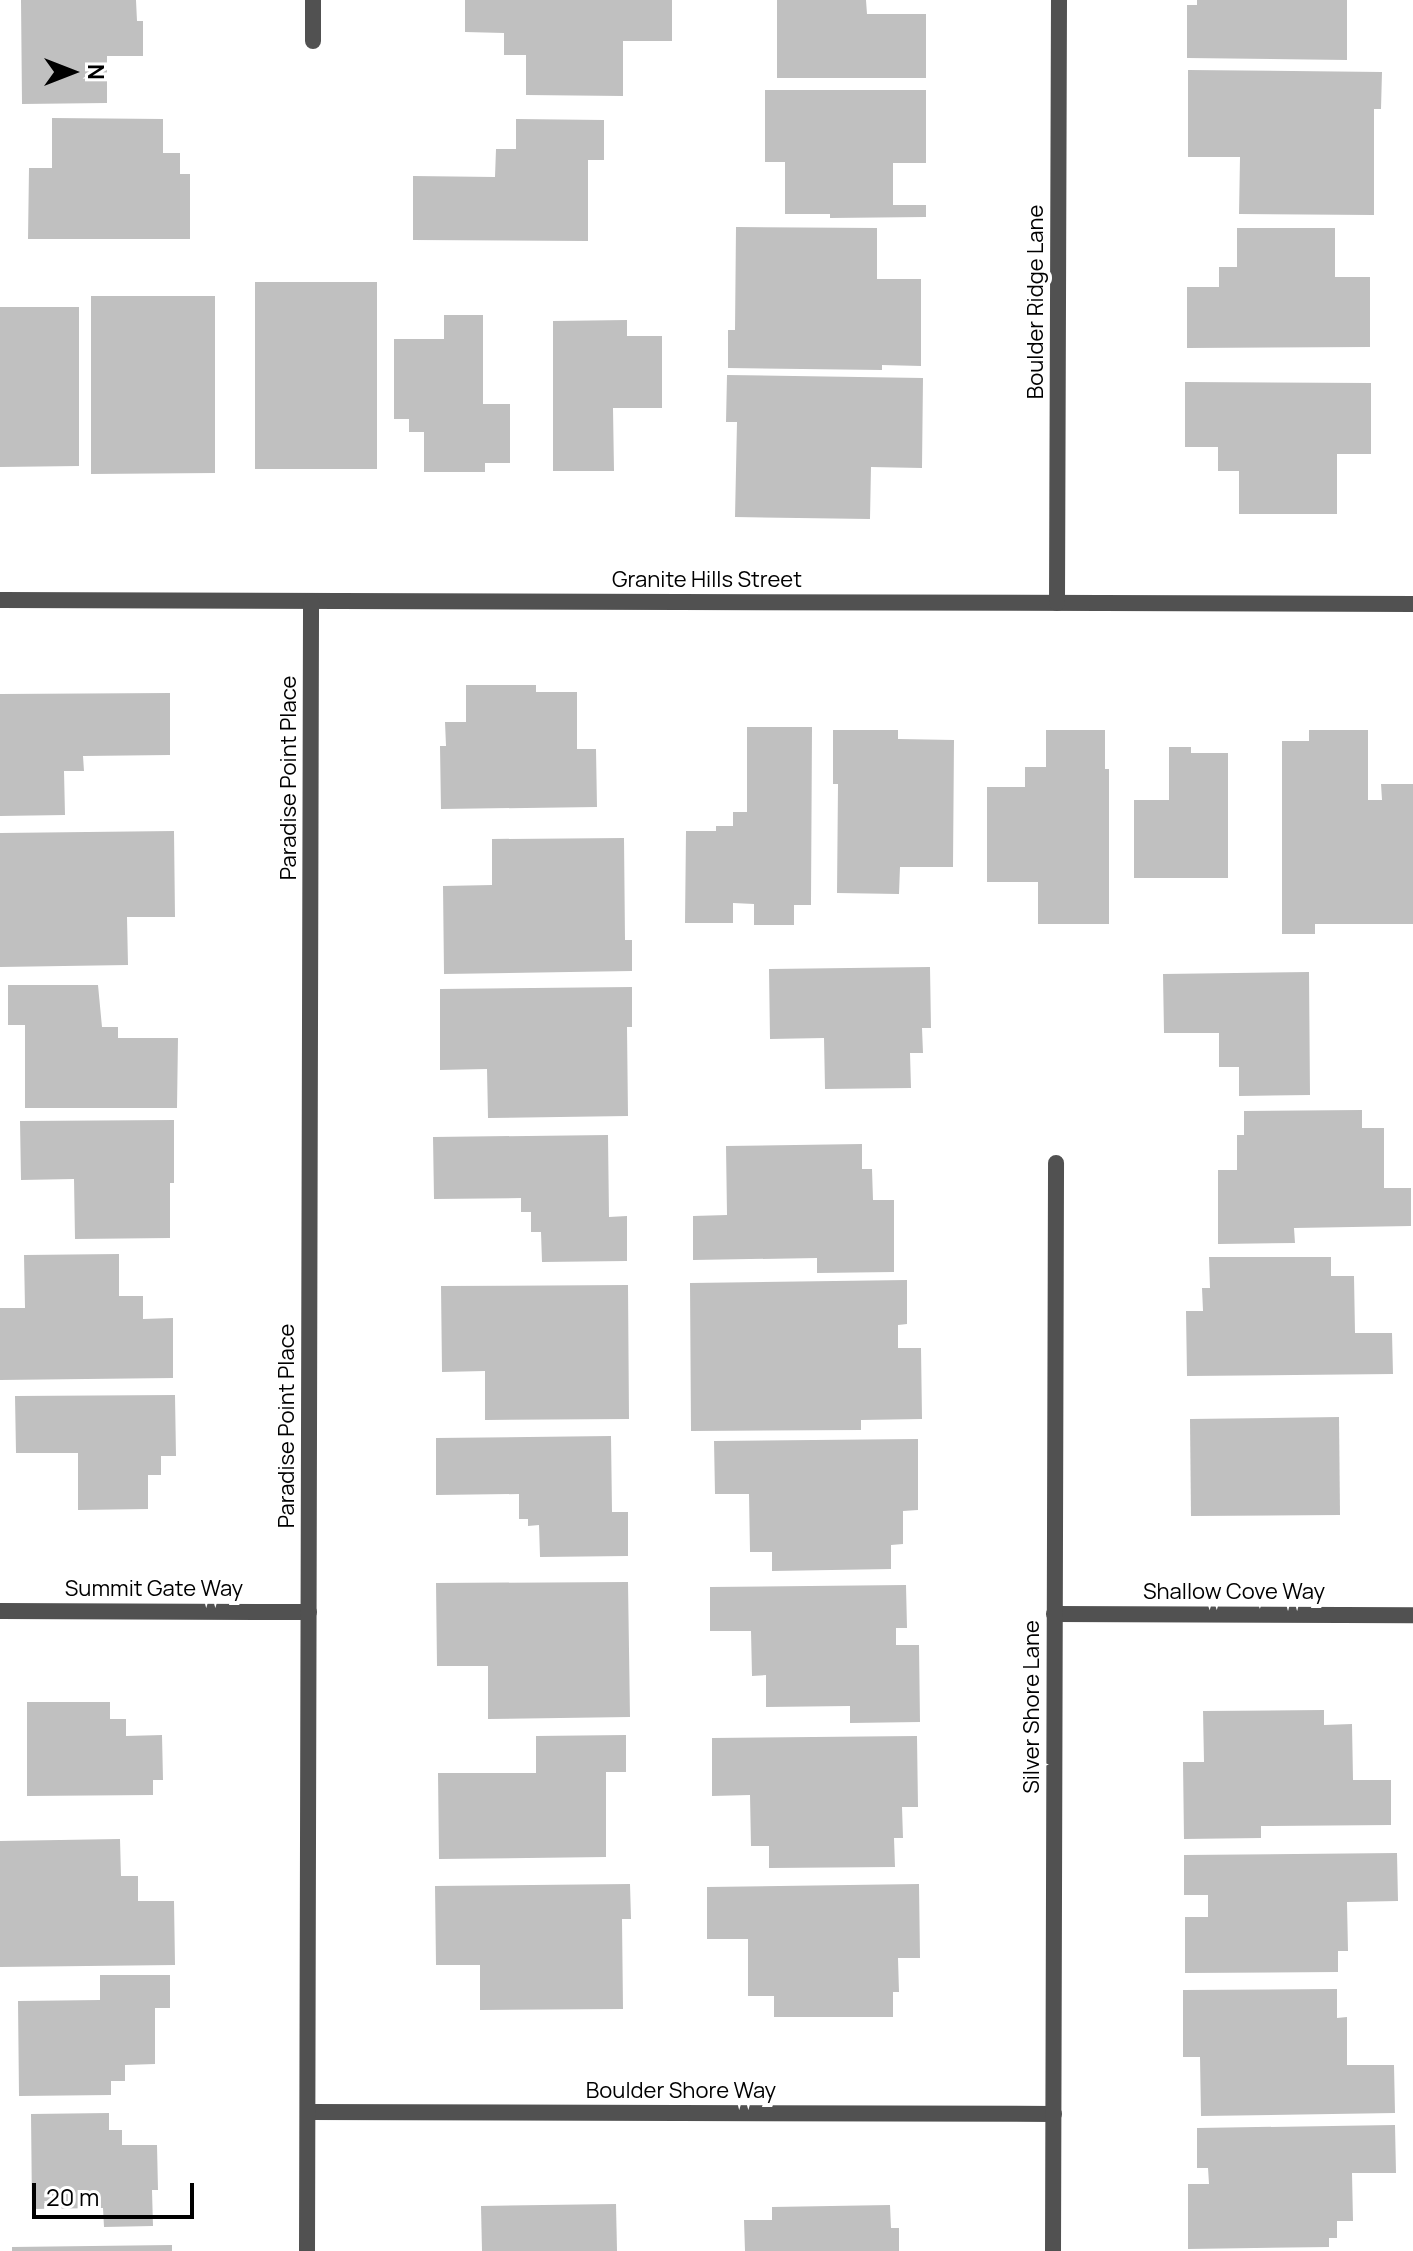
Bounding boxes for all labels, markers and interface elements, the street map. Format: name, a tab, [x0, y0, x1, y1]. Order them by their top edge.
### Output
north arrow	[32, 32, 112, 112]
text: N	[81, 64, 111, 80]
street label: Boulder Ridge Lane	[1023, 205, 1049, 399]
street label: Granite Hills Street	[612, 567, 802, 593]
street label: Paradise Point Place	[276, 676, 302, 880]
street label: Paradise Point Place	[274, 1324, 300, 1528]
street label: Summit Gate Way	[65, 1576, 243, 1602]
street label: Shallow Cove Way	[1143, 1579, 1325, 1605]
street label: Silver Shore Lane	[1019, 1620, 1045, 1794]
street label: Boulder Shore Way	[586, 2078, 776, 2104]
scale bar	[36, 2167, 198, 2217]
text: 20 m	[46, 2180, 99, 2213]

